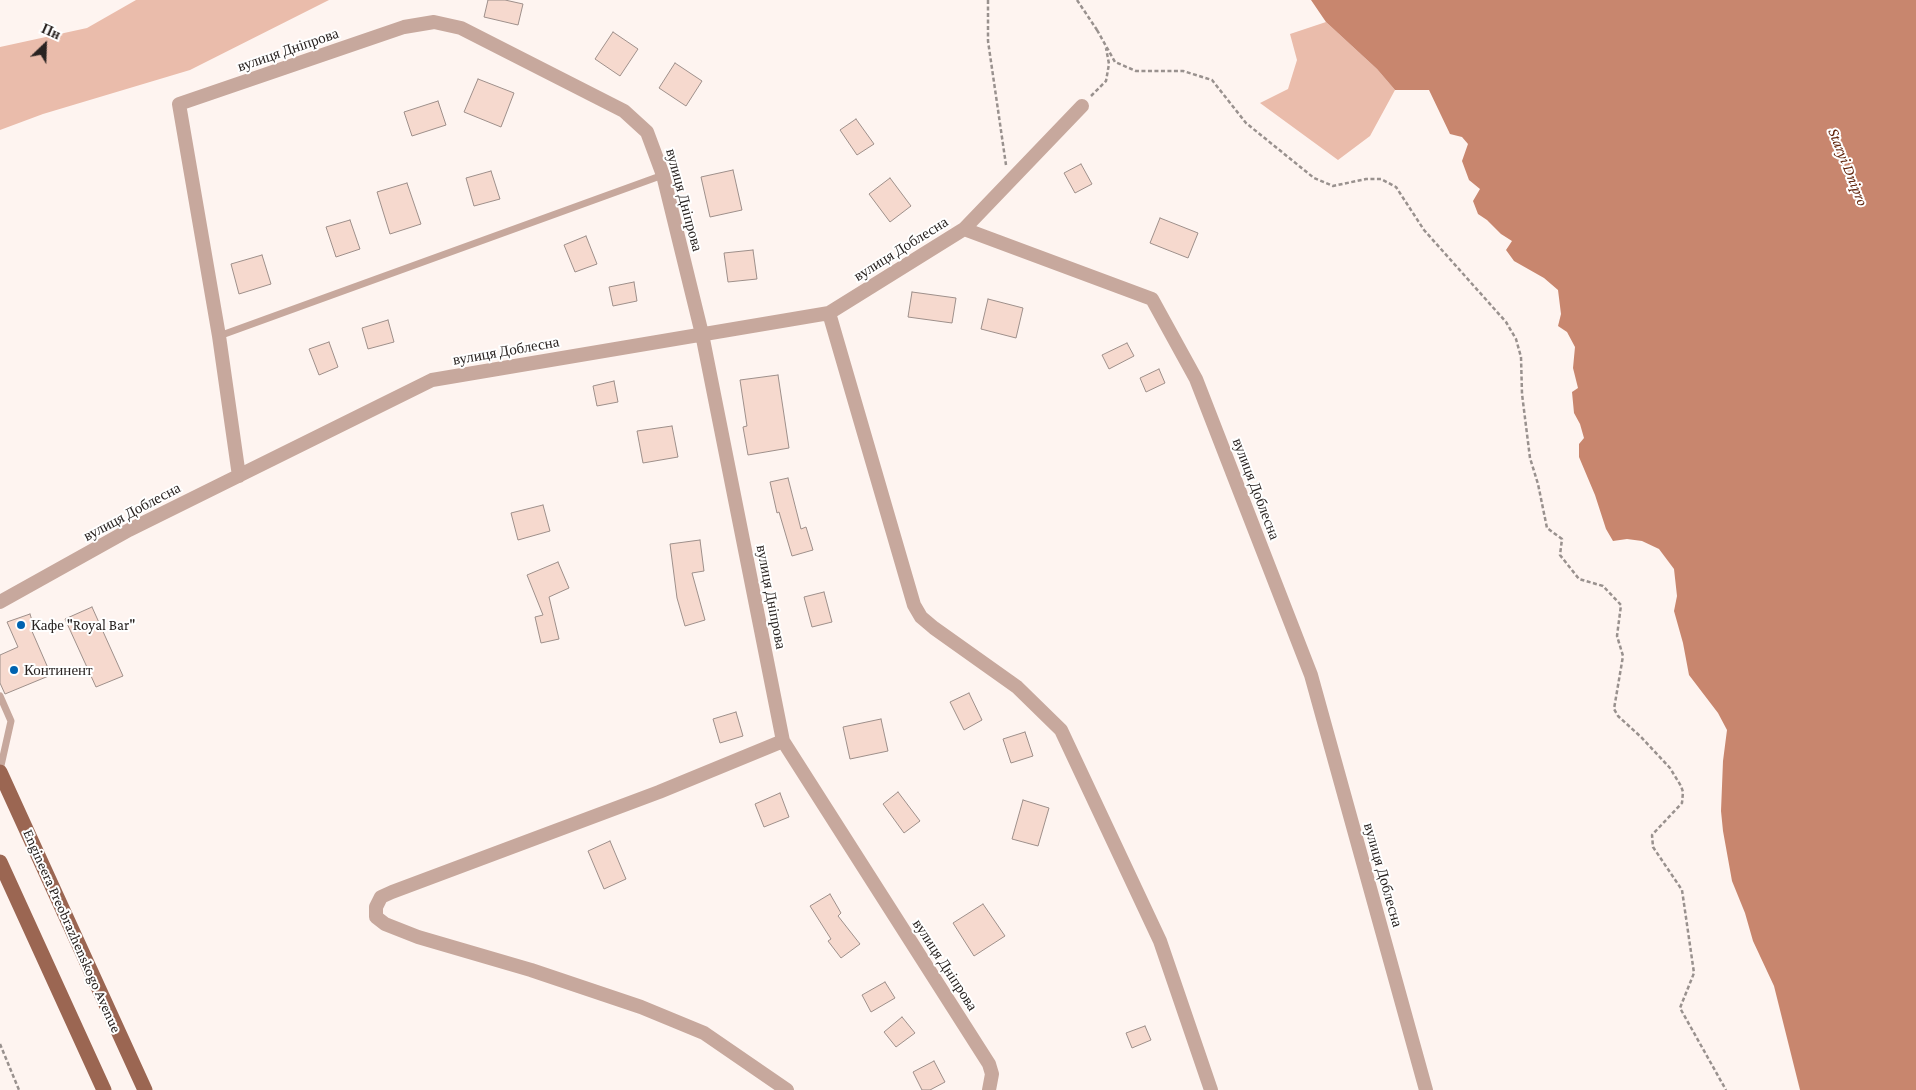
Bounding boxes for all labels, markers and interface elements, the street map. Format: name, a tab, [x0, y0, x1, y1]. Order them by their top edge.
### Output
north arrow	[20, 20, 70, 70]
text: Пн	[39, 20, 63, 42]
street label: вулиця Дніпрова	[235, 24, 341, 76]
water label: Staryi Dnipro	[1824, 125, 1872, 209]
street label: вулиця Дніпрова	[662, 147, 706, 253]
street label: вулиця Доблесна	[851, 213, 951, 285]
street label: вулиця Доблесна	[451, 333, 561, 369]
street label: вулиця Доблесна	[1228, 436, 1284, 542]
street label: вулиця Доблесна	[80, 479, 184, 545]
street label: вулиця Дніпрова	[752, 543, 790, 651]
place label: Кафе "Royal Bar"	[31, 616, 135, 634]
marker: Кафе "Royal Bar"	[15, 619, 27, 631]
place label: Континент	[24, 661, 93, 679]
marker: Континент	[8, 664, 20, 676]
street label: вулиця Доблесна	[1360, 821, 1406, 929]
street label: Engineera Preobrazhenskogo Avenue	[19, 827, 125, 1035]
street label: вулиця Дніпрова	[909, 916, 981, 1014]

